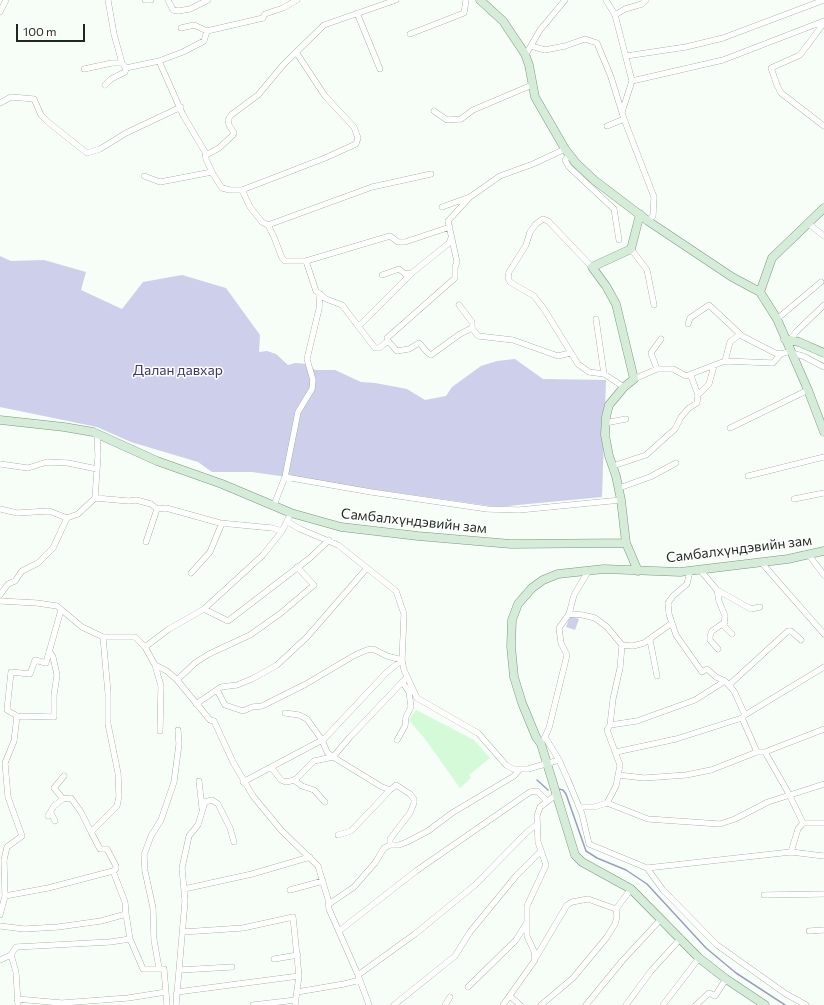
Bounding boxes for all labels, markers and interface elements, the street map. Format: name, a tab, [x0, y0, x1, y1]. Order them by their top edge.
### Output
scale bar	[18, 16, 87, 42]
text: 100 m	[23, 24, 57, 38]
park label: Далан давхар	[133, 362, 223, 378]
street label: Самбалхүндэвийн зам	[340, 505, 488, 537]
street label: Самбалхүндэвийн зам	[665, 532, 813, 566]

